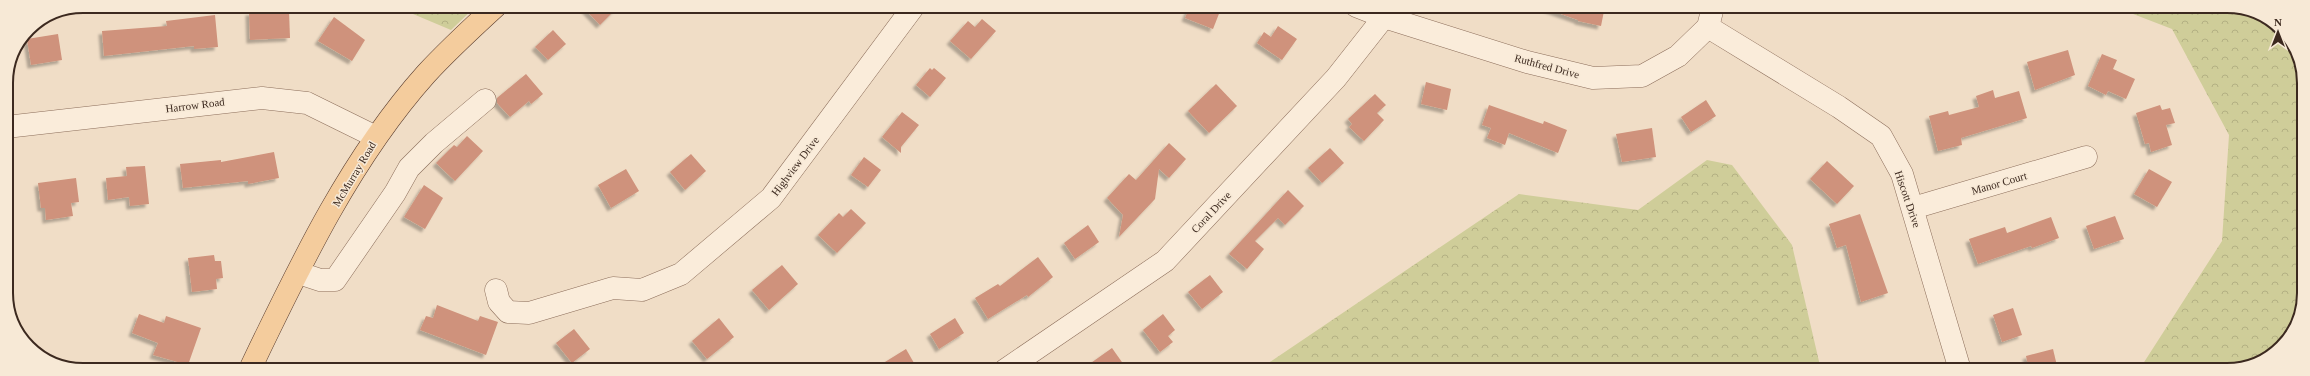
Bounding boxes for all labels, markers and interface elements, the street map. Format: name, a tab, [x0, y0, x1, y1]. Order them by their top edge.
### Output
north arrow	[2258, 12, 2298, 52]
text: N	[2274, 16, 2282, 28]
street label: Ruthfred Drive	[1513, 52, 1581, 80]
street label: Harrow Road	[165, 95, 226, 115]
street label: Highview Drive	[769, 134, 821, 198]
street label: McMurray Road	[330, 139, 378, 209]
street label: Hiscott Drive	[1893, 169, 1923, 229]
street label: Manor Court	[1970, 169, 2028, 197]
street label: Coral Drive	[1189, 189, 1233, 235]

